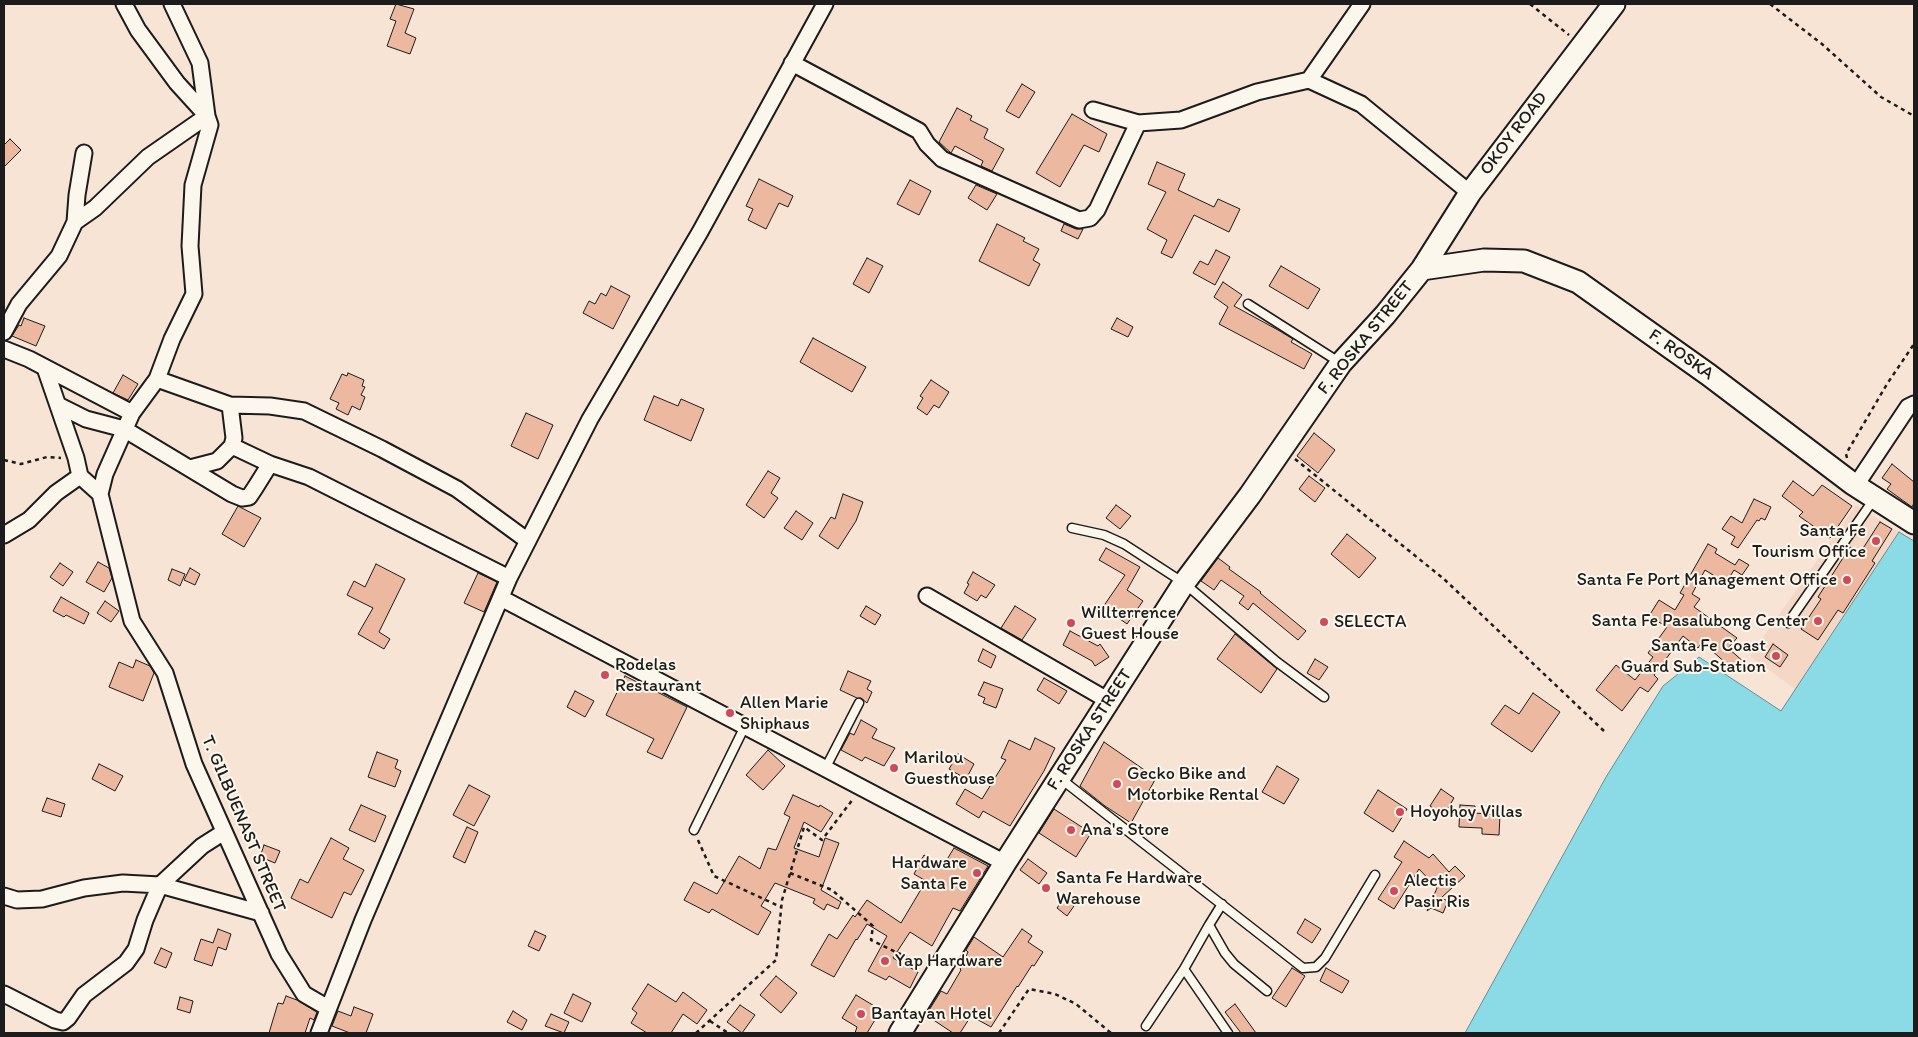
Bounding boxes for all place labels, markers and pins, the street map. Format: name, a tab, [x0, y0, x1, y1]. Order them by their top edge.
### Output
place label: Santa Fe Tourism Office	[1752, 520, 1866, 562]
marker: Santa Fe Tourism Office	[1870, 535, 1882, 547]
place label: Santa Fe Port Management Office	[1577, 569, 1837, 591]
marker: Santa Fe Port Management Office	[1841, 574, 1853, 586]
place label: Willterrence Guest House	[1081, 602, 1179, 644]
place label: Santa Fe Pasalubong Center	[1592, 610, 1808, 632]
place label: SELECTA	[1334, 611, 1406, 633]
marker: Santa Fe Pasalubong Center	[1812, 615, 1824, 627]
marker: SELECTA	[1318, 616, 1330, 628]
marker: Willterrence Guest House	[1065, 617, 1077, 629]
place label: Santa Fe Coast Guard Sub-Station	[1621, 635, 1766, 678]
marker: Santa Fe Coast Guard Sub-Station	[1770, 650, 1782, 662]
place label: Rodelas Restaurant	[615, 654, 701, 696]
marker: Rodelas Restaurant	[599, 669, 611, 681]
place label: Allen Marie Shiphaus	[740, 692, 829, 734]
marker: Allen Marie Shiphaus	[724, 707, 736, 719]
place label: Marilou Guesthouse	[904, 747, 995, 790]
marker: Marilou Guesthouse	[888, 762, 900, 774]
place label: Gecko Bike and Motorbike Rental	[1127, 763, 1259, 806]
marker: Gecko Bike and Motorbike Rental	[1111, 778, 1123, 790]
place label: Hoyohoy Villas	[1410, 801, 1523, 823]
marker: Hoyohoy Villas	[1394, 806, 1406, 818]
place label: Ana's Store	[1081, 819, 1169, 841]
marker: Ana's Store	[1065, 824, 1077, 836]
place label: Hardware Santa Fe	[891, 852, 967, 894]
marker: Hardware Santa Fe	[971, 867, 983, 879]
place label: Santa Fe Hardware Warehouse	[1056, 867, 1202, 910]
place label: Alectis Pasir Ris	[1404, 870, 1470, 912]
marker: Santa Fe Hardware Warehouse	[1040, 882, 1052, 894]
marker: Alectis Pasir Ris	[1388, 885, 1400, 897]
place label: Yap Hardware	[895, 950, 1003, 972]
marker: Yap Hardware	[879, 955, 891, 967]
place label: Bantayan Hotel	[871, 1003, 992, 1025]
marker: Bantayan Hotel	[855, 1008, 867, 1020]

